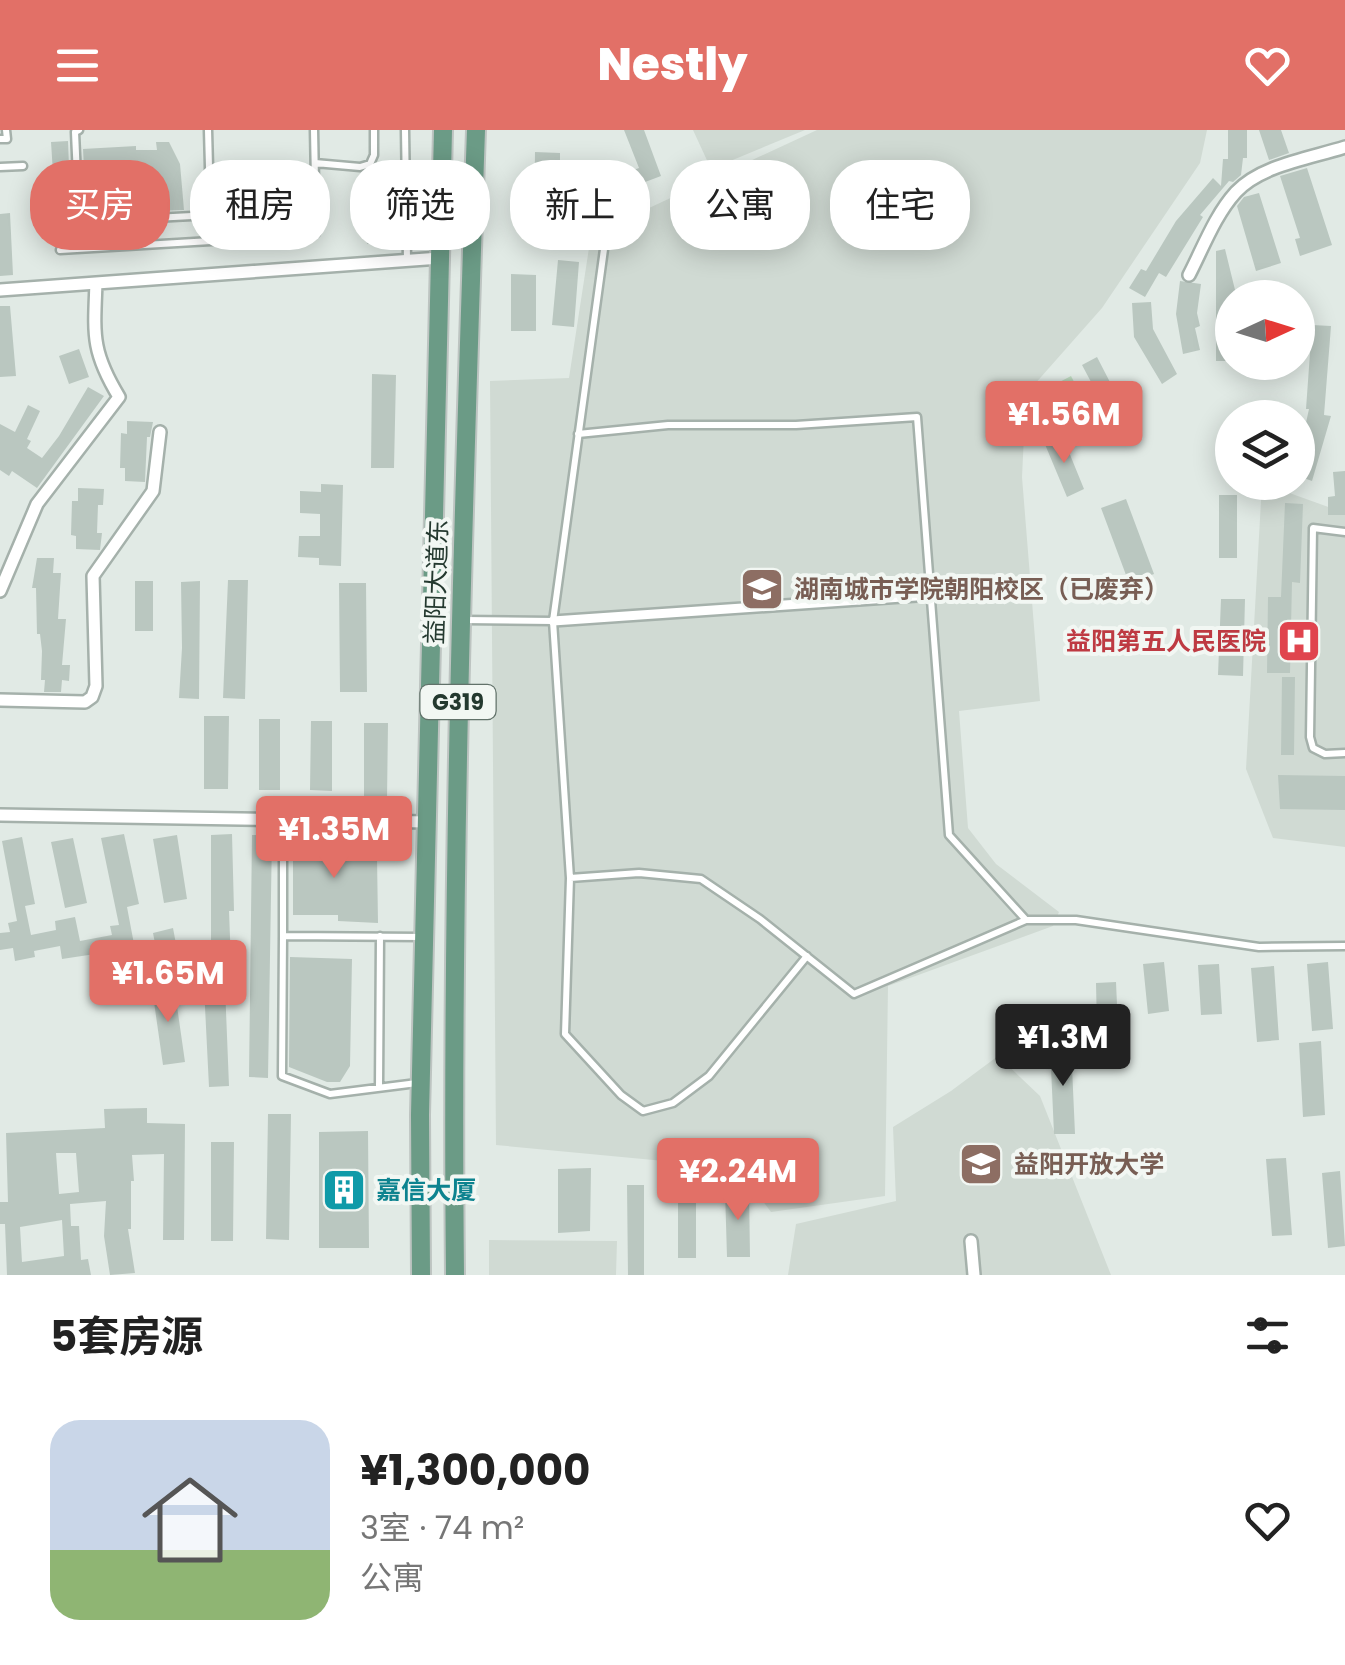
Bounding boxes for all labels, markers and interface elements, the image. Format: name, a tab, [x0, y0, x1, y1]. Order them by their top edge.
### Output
text: Nestly	[598, 33, 748, 96]
icon: menu	[50, 38, 105, 93]
icon: heart	[1240, 38, 1295, 93]
chip: 买房	[30, 160, 170, 250]
chip: 租房	[190, 160, 330, 250]
chip: 筛选	[350, 160, 490, 250]
chip: 新上	[510, 160, 650, 250]
chip: 公寓	[670, 160, 810, 250]
chip: 住宅	[830, 160, 970, 250]
north arrow	[1215, 280, 1315, 380]
map controls	[1215, 280, 1315, 500]
pin: ¥1.56M	[983, 381, 1145, 466]
text: ¥1.56M	[1007, 391, 1121, 436]
button: layers	[1215, 400, 1315, 500]
street label: 益阳大道东	[417, 519, 456, 645]
school or university icon: 湖南城市学院朝阳校区（已废弃）	[739, 566, 785, 612]
place label: 湖南城市学院朝阳校区（已废弃）	[794, 572, 1169, 607]
hospital icon: 益阳第五人民医院	[1276, 618, 1322, 664]
place label: 益阳第五人民医院	[1066, 624, 1266, 659]
road number: G319	[420, 685, 496, 719]
pin: ¥1.35M	[253, 796, 415, 881]
text: ¥1.35M	[278, 806, 390, 851]
pin: ¥1.65M	[87, 940, 249, 1025]
text: ¥1.65M	[111, 950, 225, 995]
pin: ¥1.3M	[993, 1004, 1133, 1089]
text: ¥1.3M	[1017, 1014, 1109, 1059]
pin: ¥2.24M	[657, 1138, 819, 1223]
school or university icon: 益阳开放大学	[958, 1141, 1004, 1187]
place label: 益阳开放大学	[1014, 1147, 1164, 1182]
text: ¥2.24M	[679, 1148, 797, 1193]
building icon: 嘉信大厦	[321, 1167, 367, 1213]
place label: 嘉信大厦	[376, 1173, 476, 1208]
text: 5套房源	[50, 1307, 203, 1366]
icon: filters	[1240, 1308, 1295, 1363]
text: ¥1,300,000	[360, 1441, 590, 1500]
icon: home	[130, 1460, 250, 1580]
icon: heart	[1240, 1493, 1295, 1548]
text: 3室 · 74 m²	[360, 1505, 524, 1550]
text: 公寓	[360, 1555, 424, 1600]

